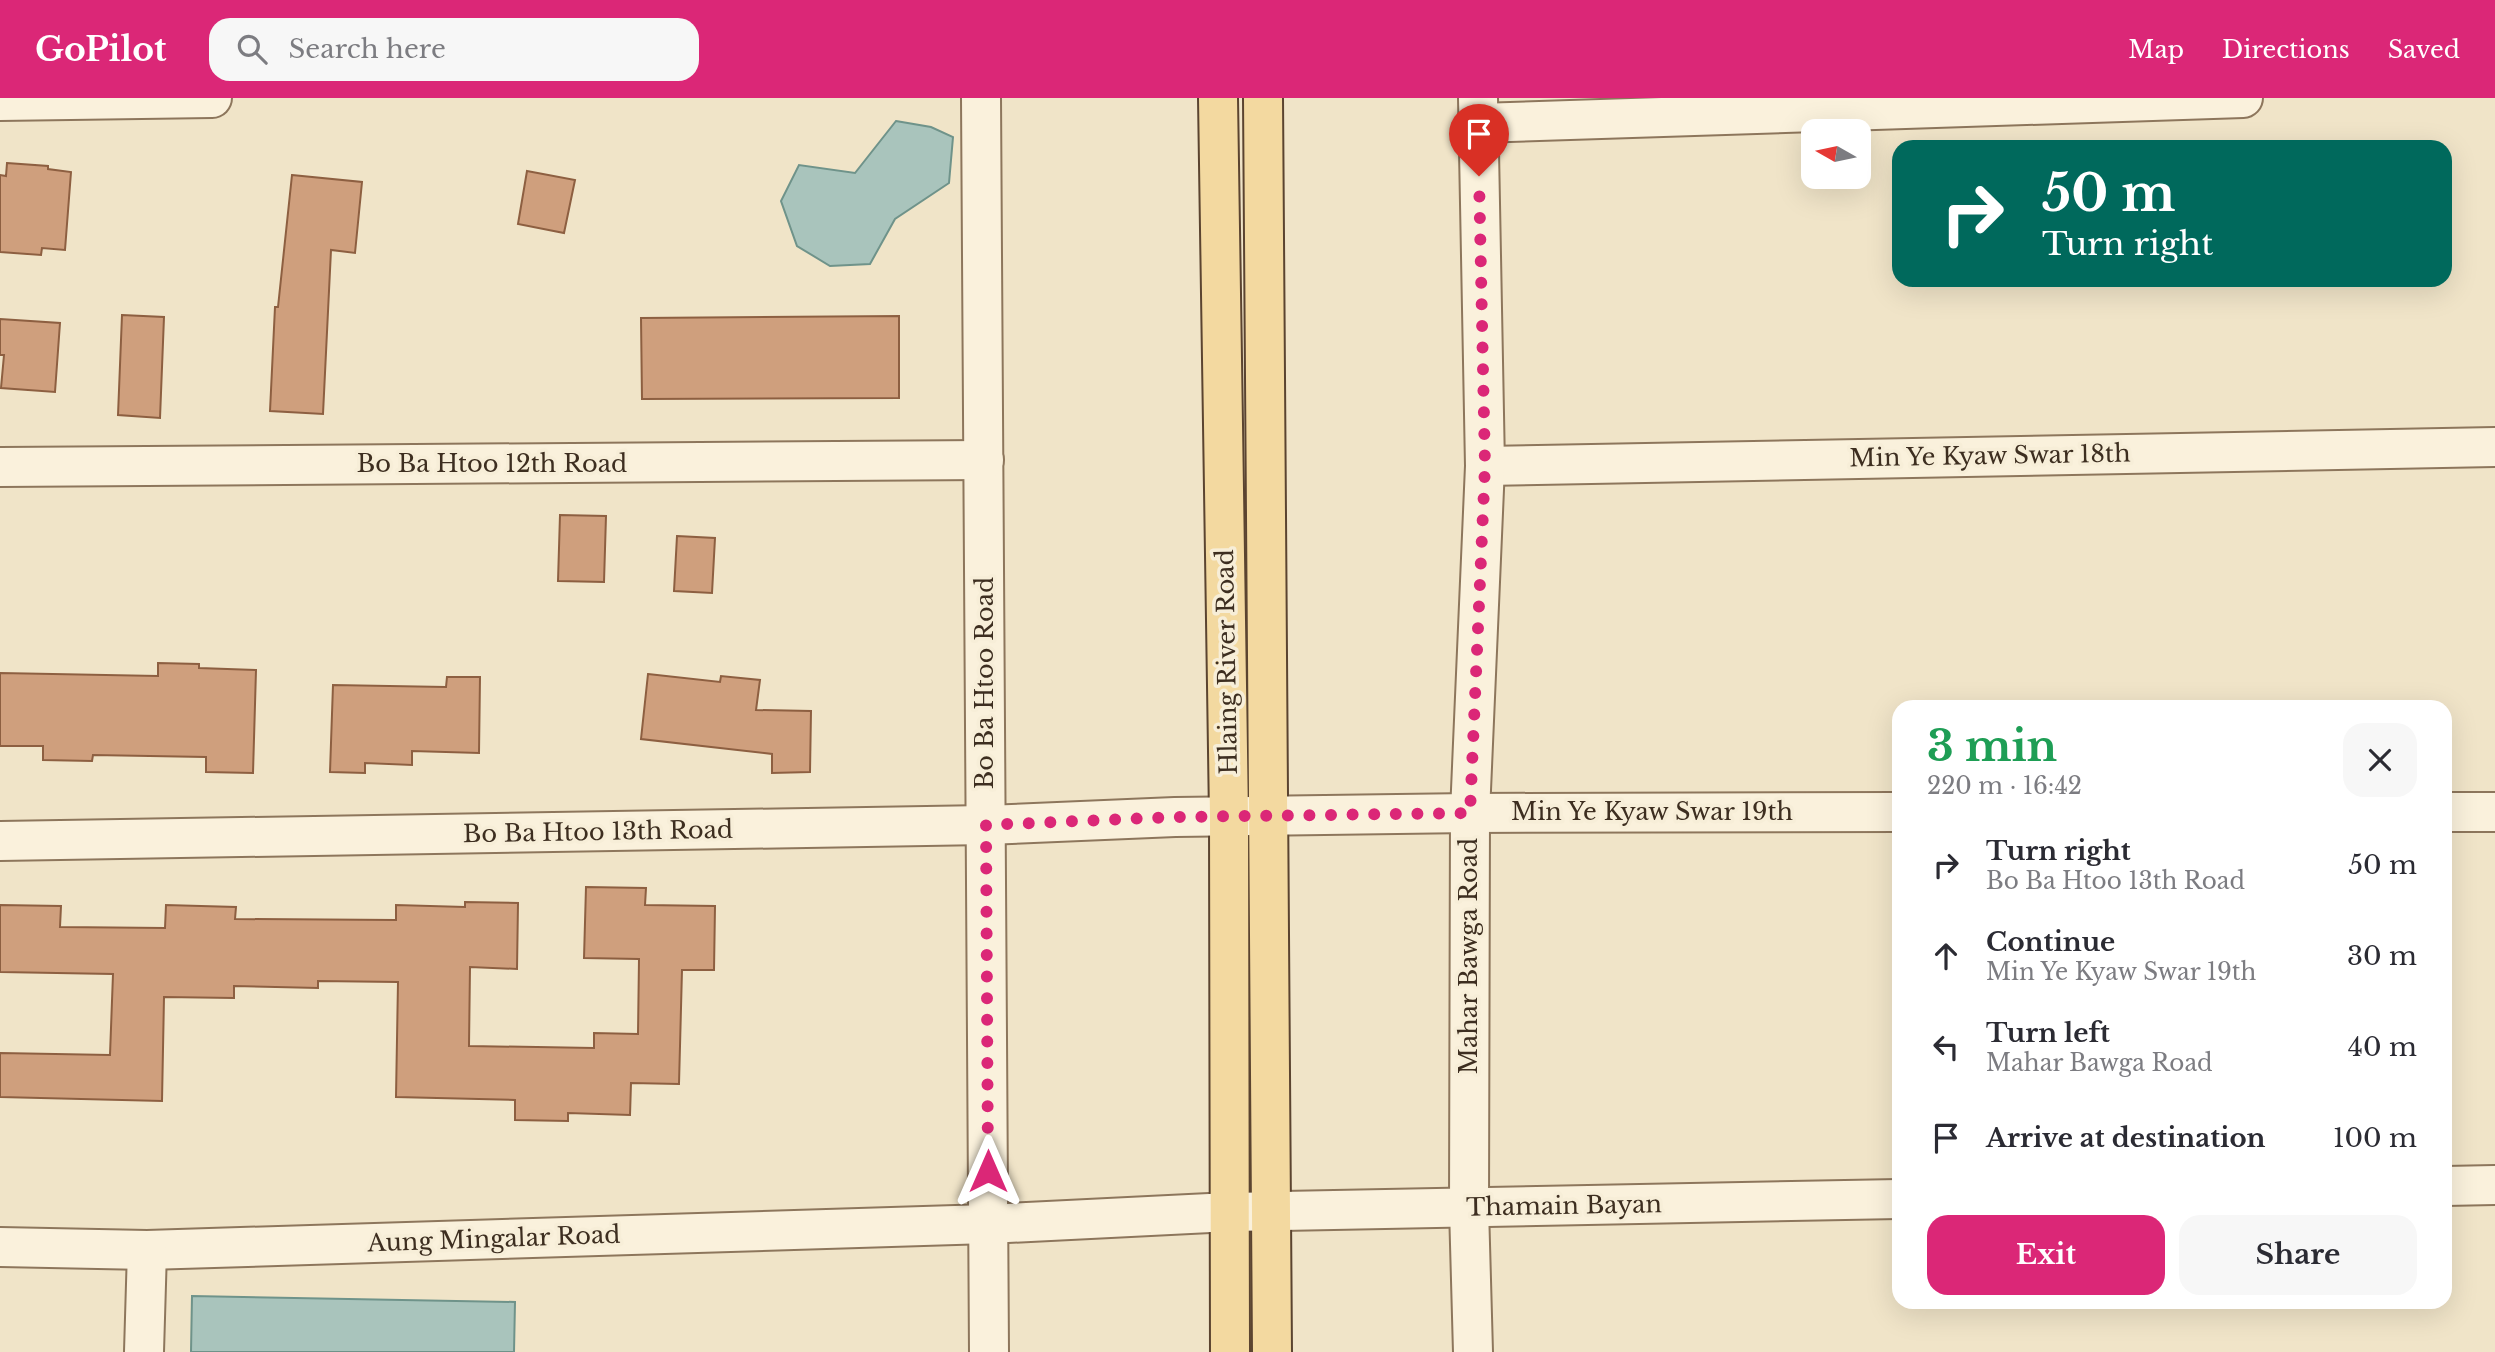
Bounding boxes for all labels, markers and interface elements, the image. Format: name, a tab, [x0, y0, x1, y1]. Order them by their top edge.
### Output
search box	[209, 18, 699, 81]
text: GoPilot	[35, 29, 167, 70]
icon: search	[233, 30, 271, 68]
text: Search here	[289, 33, 446, 65]
text: Map	[2128, 35, 2184, 64]
text: Directions	[2222, 35, 2350, 64]
text: Saved	[2388, 35, 2460, 64]
pin	[1449, 104, 1509, 176]
icon: arrive	[1460, 115, 1498, 153]
north arrow	[1801, 119, 1871, 189]
map controls	[1801, 119, 1871, 189]
text: 50 m	[2042, 163, 2175, 224]
icon: right	[1927, 168, 2018, 259]
text: Turn right	[2042, 224, 2213, 264]
street label: Min Ye Kyaw Swar 18th	[1849, 439, 2131, 472]
street label: Bo Ba Htoo 12th Road	[357, 449, 627, 478]
street label: Hlaing River Road	[1210, 549, 1243, 775]
street label: Bo Ba Htoo Road	[970, 577, 999, 789]
text: 3 min	[1927, 720, 2057, 772]
button: close	[2343, 723, 2417, 797]
text: 220 m · 16:42	[1927, 772, 2082, 800]
street label: Min Ye Kyaw Swar 19th	[1511, 797, 1793, 826]
street label: Bo Ba Htoo 13th Road	[463, 815, 733, 848]
text: Turn right	[1986, 835, 2131, 867]
street label: Mahar Bawga Road	[1454, 838, 1483, 1074]
icon: right	[1927, 846, 1965, 884]
text: 50 m	[2348, 849, 2417, 881]
text: Bo Ba Htoo 13th Road	[1986, 867, 2245, 895]
text: Continue	[1986, 926, 2115, 958]
icon: ahead	[1927, 937, 1965, 975]
text: 30 m	[2347, 940, 2417, 972]
text: Min Ye Kyaw Swar 19th	[1986, 958, 2256, 986]
text: Turn left	[1986, 1017, 2110, 1049]
icon: left	[1927, 1028, 1965, 1066]
text: 40 m	[2348, 1031, 2417, 1063]
text: Mahar Bawga Road	[1986, 1049, 2213, 1077]
icon: arrive	[1927, 1119, 1965, 1157]
text: Arrive at destination	[1986, 1122, 2266, 1154]
text: 100 m	[2333, 1122, 2417, 1154]
position arrow	[951, 1134, 1025, 1208]
street label: Thamain Bayan	[1466, 1189, 1662, 1222]
button: Exit	[1927, 1215, 2165, 1295]
button: Share	[2179, 1215, 2417, 1295]
street label: Aung Mingalar Road	[366, 1220, 621, 1257]

